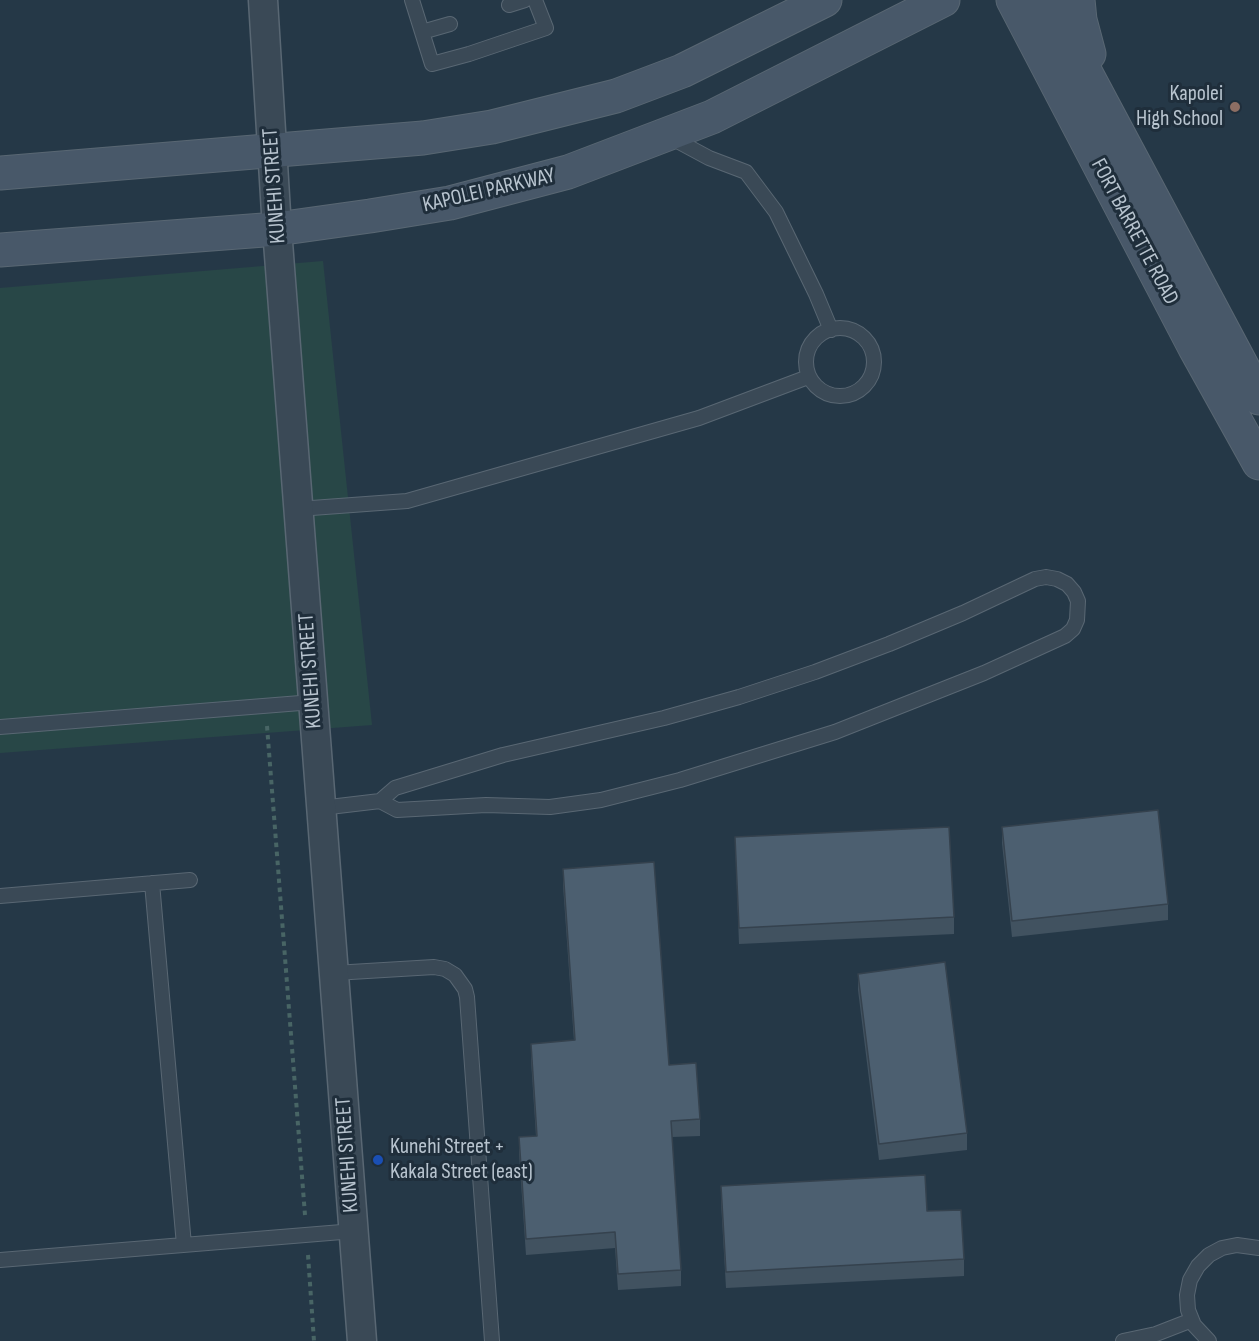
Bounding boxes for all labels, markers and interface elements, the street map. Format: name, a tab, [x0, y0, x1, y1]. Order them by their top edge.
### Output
place label: Kapolei High School	[1136, 81, 1223, 132]
marker: Kapolei High School	[1228, 100, 1242, 114]
street label: KUNEHI STREET	[258, 127, 292, 245]
street label: FORT BARRETTE ROAD	[1084, 154, 1184, 310]
street label: KAPOLEI PARKWAY	[420, 163, 558, 219]
street label: KUNEHI STREET	[294, 612, 328, 730]
street label: KUNEHI STREET	[331, 1096, 365, 1214]
place label: Kunehi Street + Kakala Street (east)	[390, 1134, 533, 1186]
marker: Kunehi Street + Kakala Street (east)	[371, 1153, 385, 1167]

